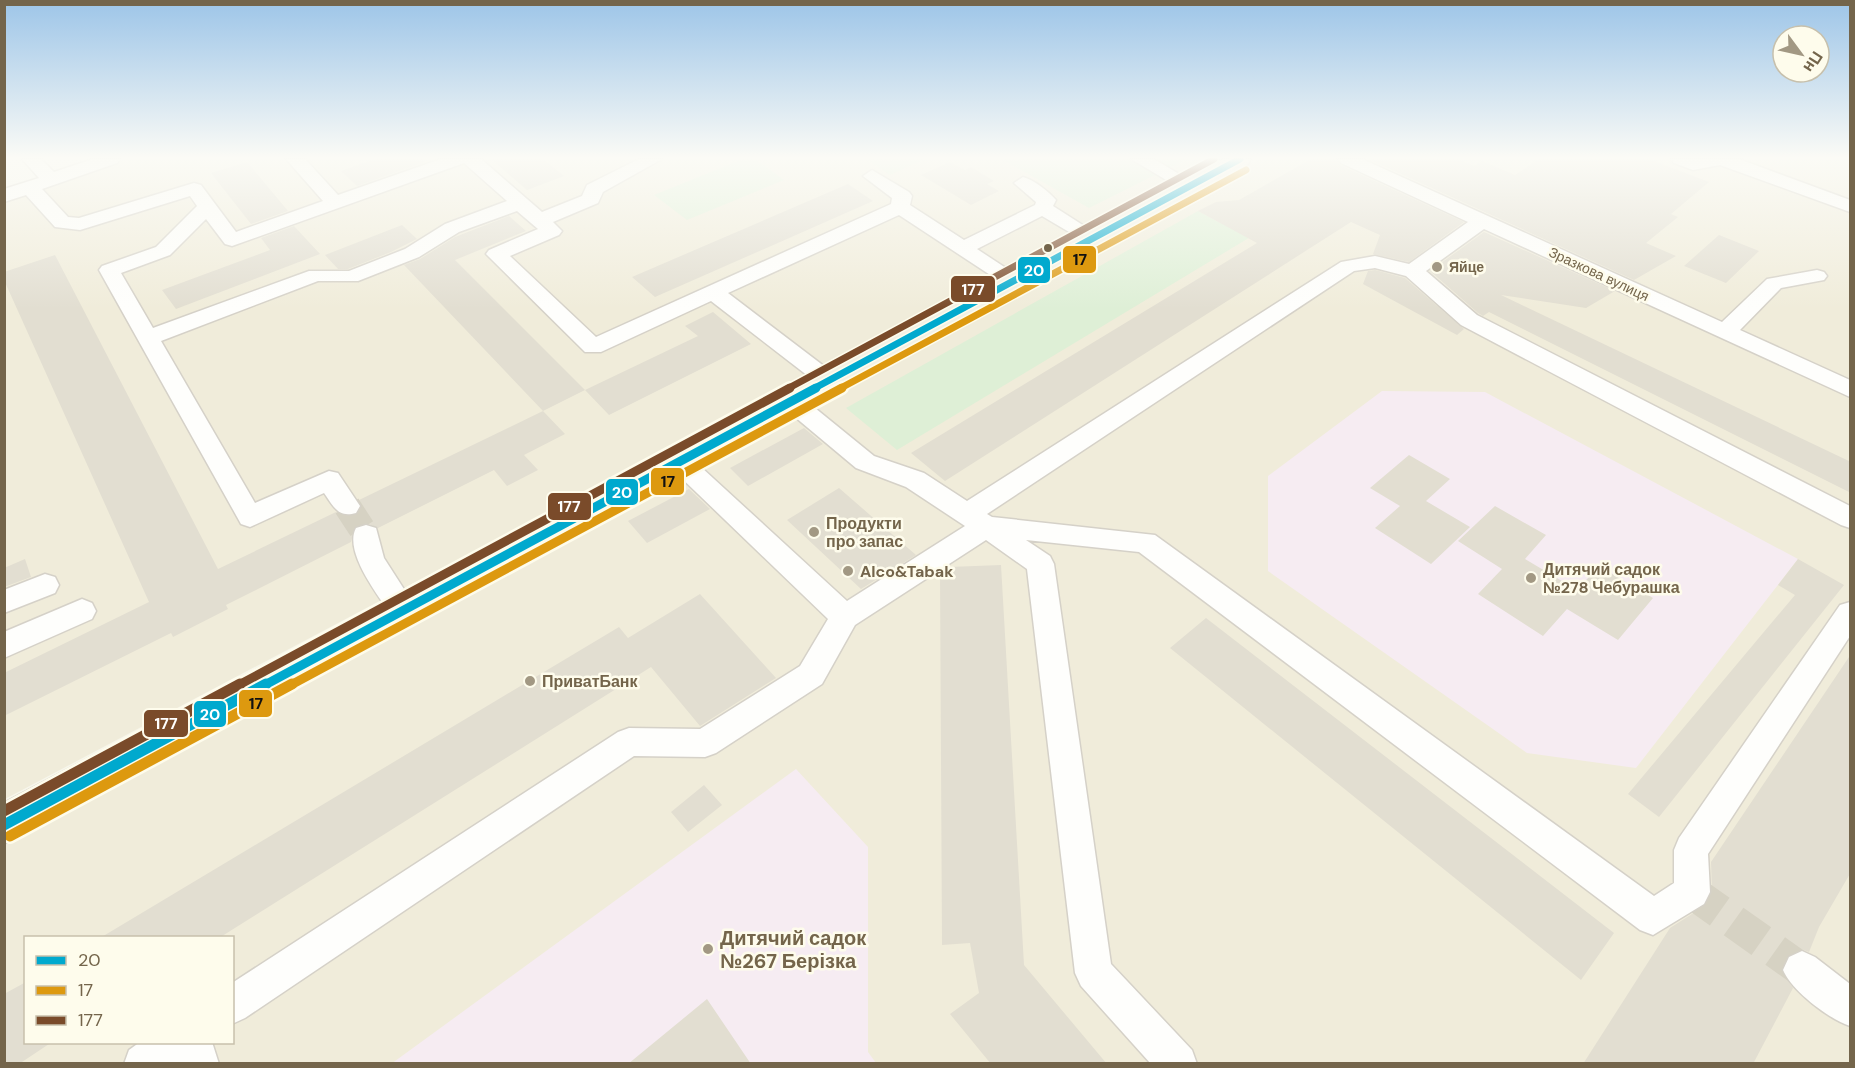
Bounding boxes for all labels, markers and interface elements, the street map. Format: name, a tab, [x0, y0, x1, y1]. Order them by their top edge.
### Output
north arrow	[1771, 24, 1831, 84]
text: Пн	[1799, 47, 1828, 76]
unlabelled marker	[1042, 242, 1054, 254]
street label: Зразкова вулиця	[1546, 243, 1652, 305]
line badge: 17	[1062, 245, 1097, 274]
text: 17	[1073, 249, 1088, 270]
line badge: 20	[1017, 256, 1051, 284]
place label: Яйце	[1449, 258, 1484, 276]
text: 20	[1024, 260, 1044, 281]
marker: Яйце	[1430, 260, 1444, 274]
line badge: 177	[950, 275, 996, 303]
text: 177	[961, 279, 985, 300]
line badge: 17	[650, 467, 685, 496]
text: 17	[661, 471, 676, 492]
line badge: 20	[605, 478, 639, 506]
text: 20	[612, 482, 632, 503]
line badge: 177	[547, 492, 592, 521]
text: 177	[557, 496, 581, 517]
place label: Продукти про запас	[826, 513, 903, 552]
marker: Продукти про запас	[807, 525, 821, 539]
place label: Дитячий садок №278 Чебурашка	[1543, 559, 1680, 598]
place label: Alco&Tabak	[860, 561, 954, 582]
marker: Alco&Tabak	[841, 564, 855, 578]
marker: Дитячий садок №278 Чебурашка	[1524, 571, 1538, 585]
place label: ПриватБанк	[542, 671, 639, 692]
marker: ПриватБанк	[523, 674, 537, 688]
line badge: 17	[238, 689, 273, 718]
text: 17	[249, 693, 264, 714]
line badge: 20	[193, 700, 227, 728]
text: 20	[200, 704, 220, 725]
line badge: 177	[143, 709, 189, 738]
text: 177	[154, 713, 178, 734]
place label: Дитячий садок №267 Берізка	[720, 925, 867, 974]
legend	[24, 936, 234, 1044]
marker: Дитячий садок №267 Берізка	[701, 942, 715, 956]
text: 20	[78, 948, 101, 972]
text: 17	[78, 978, 93, 1002]
text: 177	[78, 1008, 103, 1032]

